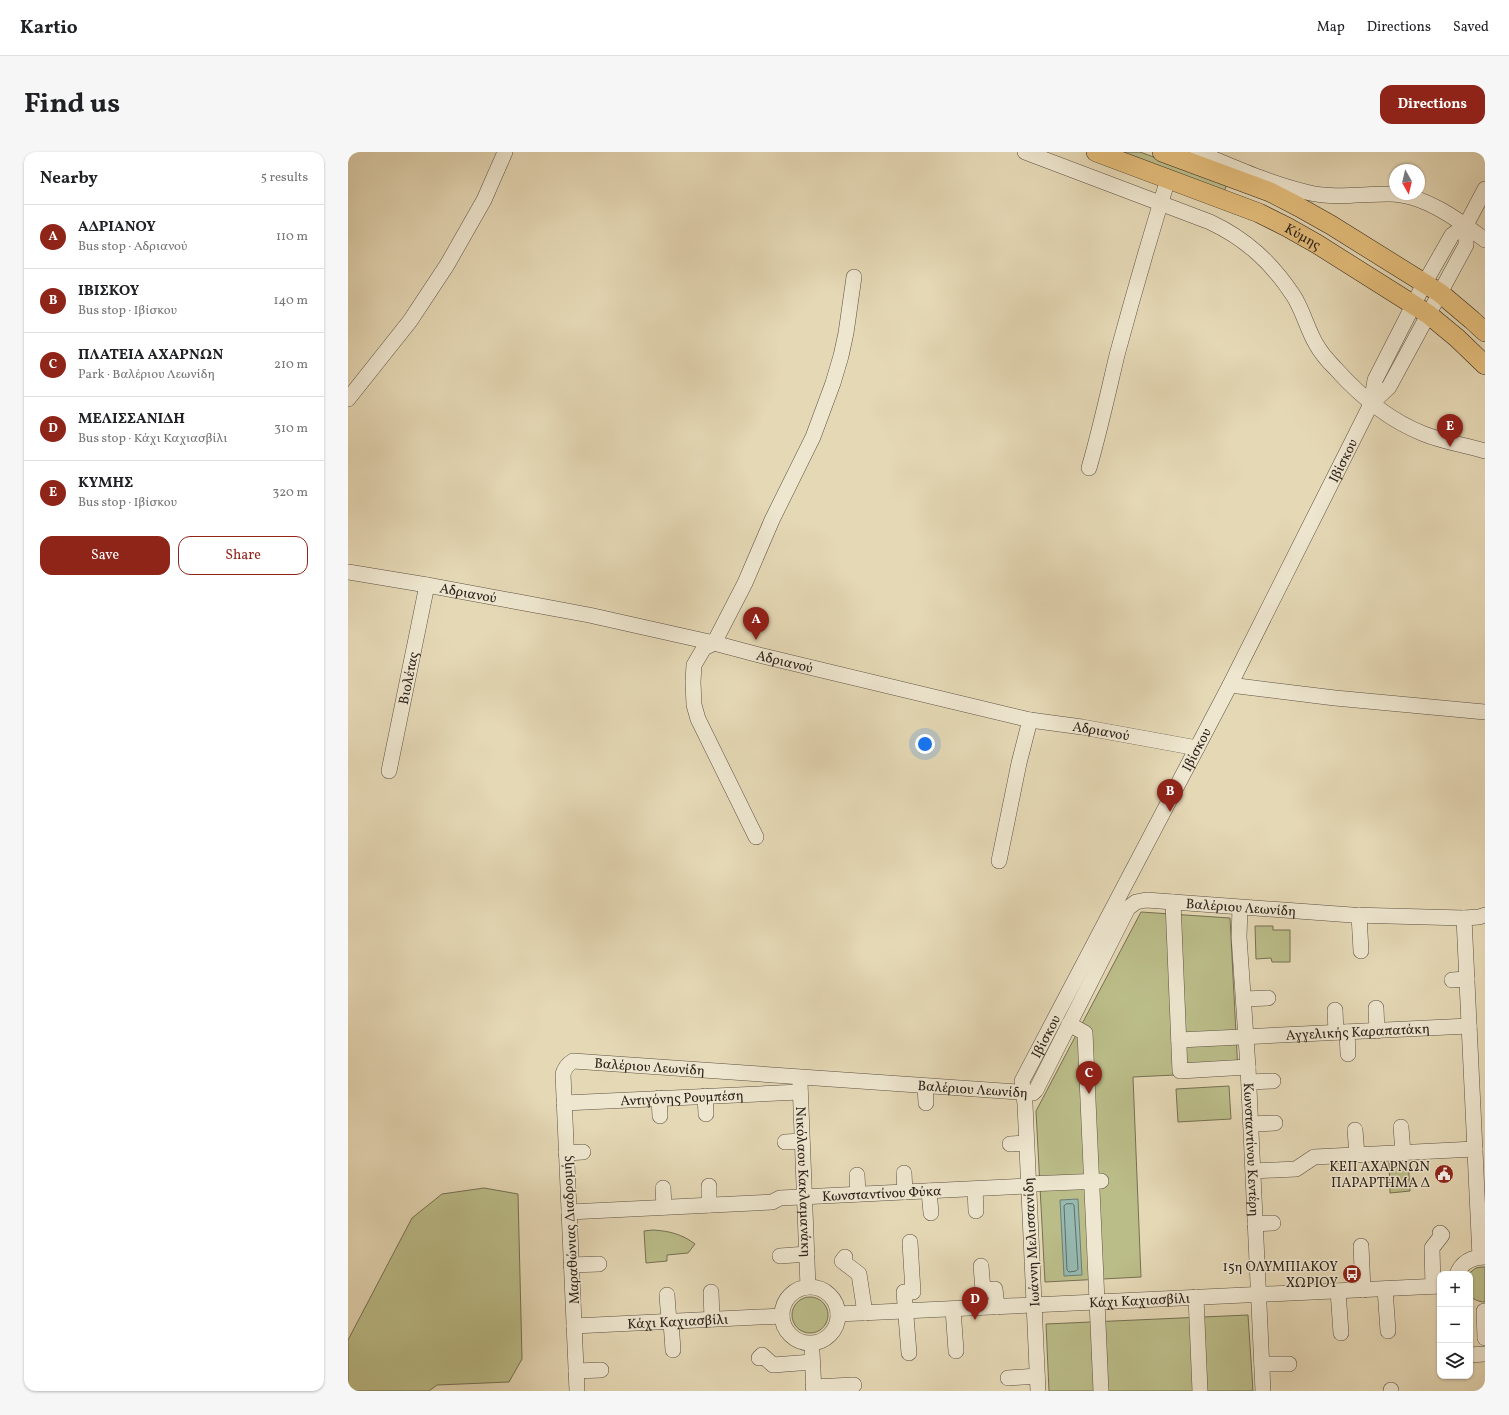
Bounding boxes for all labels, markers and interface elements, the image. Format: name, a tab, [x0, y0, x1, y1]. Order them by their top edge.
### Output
text: Kartio	[20, 15, 78, 41]
text: Map	[1317, 18, 1345, 37]
text: Directions	[1367, 18, 1431, 37]
text: Saved	[1453, 18, 1489, 37]
text: Find us	[24, 85, 120, 124]
button: Directions	[1380, 85, 1485, 124]
north arrow	[1389, 164, 1425, 200]
text: Nearby	[40, 167, 98, 190]
text: 5 results	[261, 169, 308, 187]
text: ΑΔΡΙΑΝΟΥ	[78, 217, 156, 238]
street label: Κύμης	[1281, 220, 1324, 255]
text: A	[48, 228, 58, 246]
text: 110 m	[276, 228, 308, 246]
text: Bus stop · Αδριανού	[78, 238, 187, 256]
text: ΙΒΙΣΚΟΥ	[78, 281, 139, 302]
text: B	[49, 292, 57, 310]
text: 140 m	[274, 292, 308, 310]
text: Bus stop · Ιβίσκου	[78, 302, 177, 320]
text: ΠΛΑΤΕΙΑ ΑΧΑΡΝΩΝ	[78, 345, 223, 366]
text: C	[49, 356, 57, 374]
text: 210 m	[274, 356, 308, 374]
text: Park · Βαλέριου Λεωνίδη	[78, 366, 215, 384]
text: ΜΕΛΙΣΣΑΝΙΔΗ	[78, 409, 185, 430]
pin: E	[1437, 414, 1463, 447]
text: D	[48, 420, 58, 438]
text: 310 m	[274, 420, 308, 438]
text: Bus stop · Κάχι Καχιασβίλι	[78, 430, 228, 448]
street label: Ιβίσκου	[1325, 436, 1363, 486]
text: ΚΥΜΗΣ	[78, 473, 133, 494]
text: E	[49, 484, 57, 502]
text: 320 m	[273, 484, 308, 502]
text: Bus stop · Ιβίσκου	[78, 494, 177, 512]
button: Save	[40, 536, 170, 575]
button: Share	[178, 536, 308, 575]
street label: Αδριανού	[438, 580, 498, 609]
pin: A	[743, 607, 769, 640]
street label: Αδριανού	[754, 647, 815, 679]
street label: Βιολέτας	[395, 650, 424, 706]
street label: Αδριανού	[1071, 718, 1131, 747]
street label: Ιβίσκου	[1178, 725, 1217, 775]
your location	[915, 734, 935, 754]
pin: B	[1157, 779, 1183, 812]
street label: Βαλέριου Λεωνίδη	[1185, 895, 1297, 922]
street label: Ιβίσκου	[1028, 1012, 1066, 1062]
street label: Αγγελικής Καραπατάκη	[1285, 1020, 1430, 1046]
street label: Βαλέριου Λεωνίδη	[594, 1055, 705, 1081]
pin: C	[1076, 1061, 1102, 1094]
street label: Βαλέριου Λεωνίδη	[917, 1077, 1029, 1104]
street label: Κωνσταντίνου Κεντέρη	[1238, 1082, 1263, 1217]
street label: Αντιγόνης Ρουμπέση	[620, 1087, 744, 1111]
street label: Νικόλαου Κακλαμανάκη	[790, 1106, 815, 1258]
street label: Μαραθώνιας Διαδρομής	[558, 1155, 585, 1305]
place label: ΚΕΠ ΑΧΑΡΝΩΝ ΠΑΡΑΡΤΗΜΑ Δ	[1329, 1158, 1430, 1193]
public building icon: ΚΕΠ ΑΧΑΡΝΩΝ ΠΑΡΑΡΤΗΜΑ Δ	[1433, 1163, 1455, 1185]
street label: Ιωάννη Μελισσανίδη	[1020, 1177, 1045, 1307]
street label: Κωνσταντίνου Φύκα	[822, 1182, 942, 1207]
place label: 15η ΟΛΥΜΠΙΑΚΟΥ ΧΩΡΙΟΥ	[1222, 1258, 1338, 1293]
bus stop icon: 15η ΟΛΥΜΠΙΑΚΟΥ ΧΩΡΙΟΥ	[1341, 1263, 1363, 1285]
map controls	[1437, 1271, 1473, 1379]
button: +	[1437, 1271, 1473, 1307]
pin: D	[962, 1287, 988, 1320]
street label: Κάχι Καχιασβίλι	[1089, 1290, 1191, 1313]
button: −	[1437, 1307, 1473, 1343]
street label: Κάχι Καχιασβίλι	[627, 1311, 729, 1334]
button: layers	[1437, 1343, 1473, 1379]

